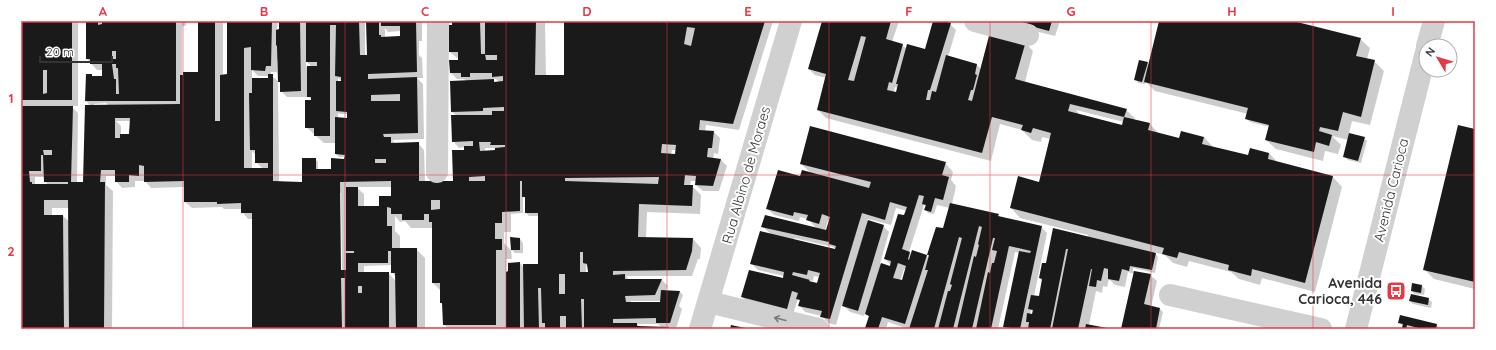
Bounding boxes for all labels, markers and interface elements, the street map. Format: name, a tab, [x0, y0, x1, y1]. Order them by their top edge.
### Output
text: A	[99, 3, 108, 19]
text: B	[260, 3, 268, 19]
text: C	[421, 3, 429, 19]
text: D	[582, 3, 592, 19]
text: E	[744, 3, 752, 19]
text: F	[905, 3, 913, 19]
text: G	[1066, 3, 1076, 19]
text: H	[1227, 3, 1237, 19]
text: I	[1391, 3, 1395, 19]
scale bar	[40, 38, 112, 64]
north arrow	[1418, 38, 1458, 78]
text: 20 m	[46, 44, 74, 59]
text: N	[1422, 44, 1438, 59]
text: 1	[8, 90, 14, 106]
street label: Rua Albino de Moraes	[718, 104, 774, 246]
street label: Avenida Carioca	[1369, 136, 1413, 244]
text: 2	[7, 243, 15, 259]
place label: Avenida Carioca, 446	[1298, 274, 1382, 308]
bus stop icon: Avenida Carioca, 446	[1385, 280, 1407, 302]
one-way arrow	[774, 315, 787, 323]

